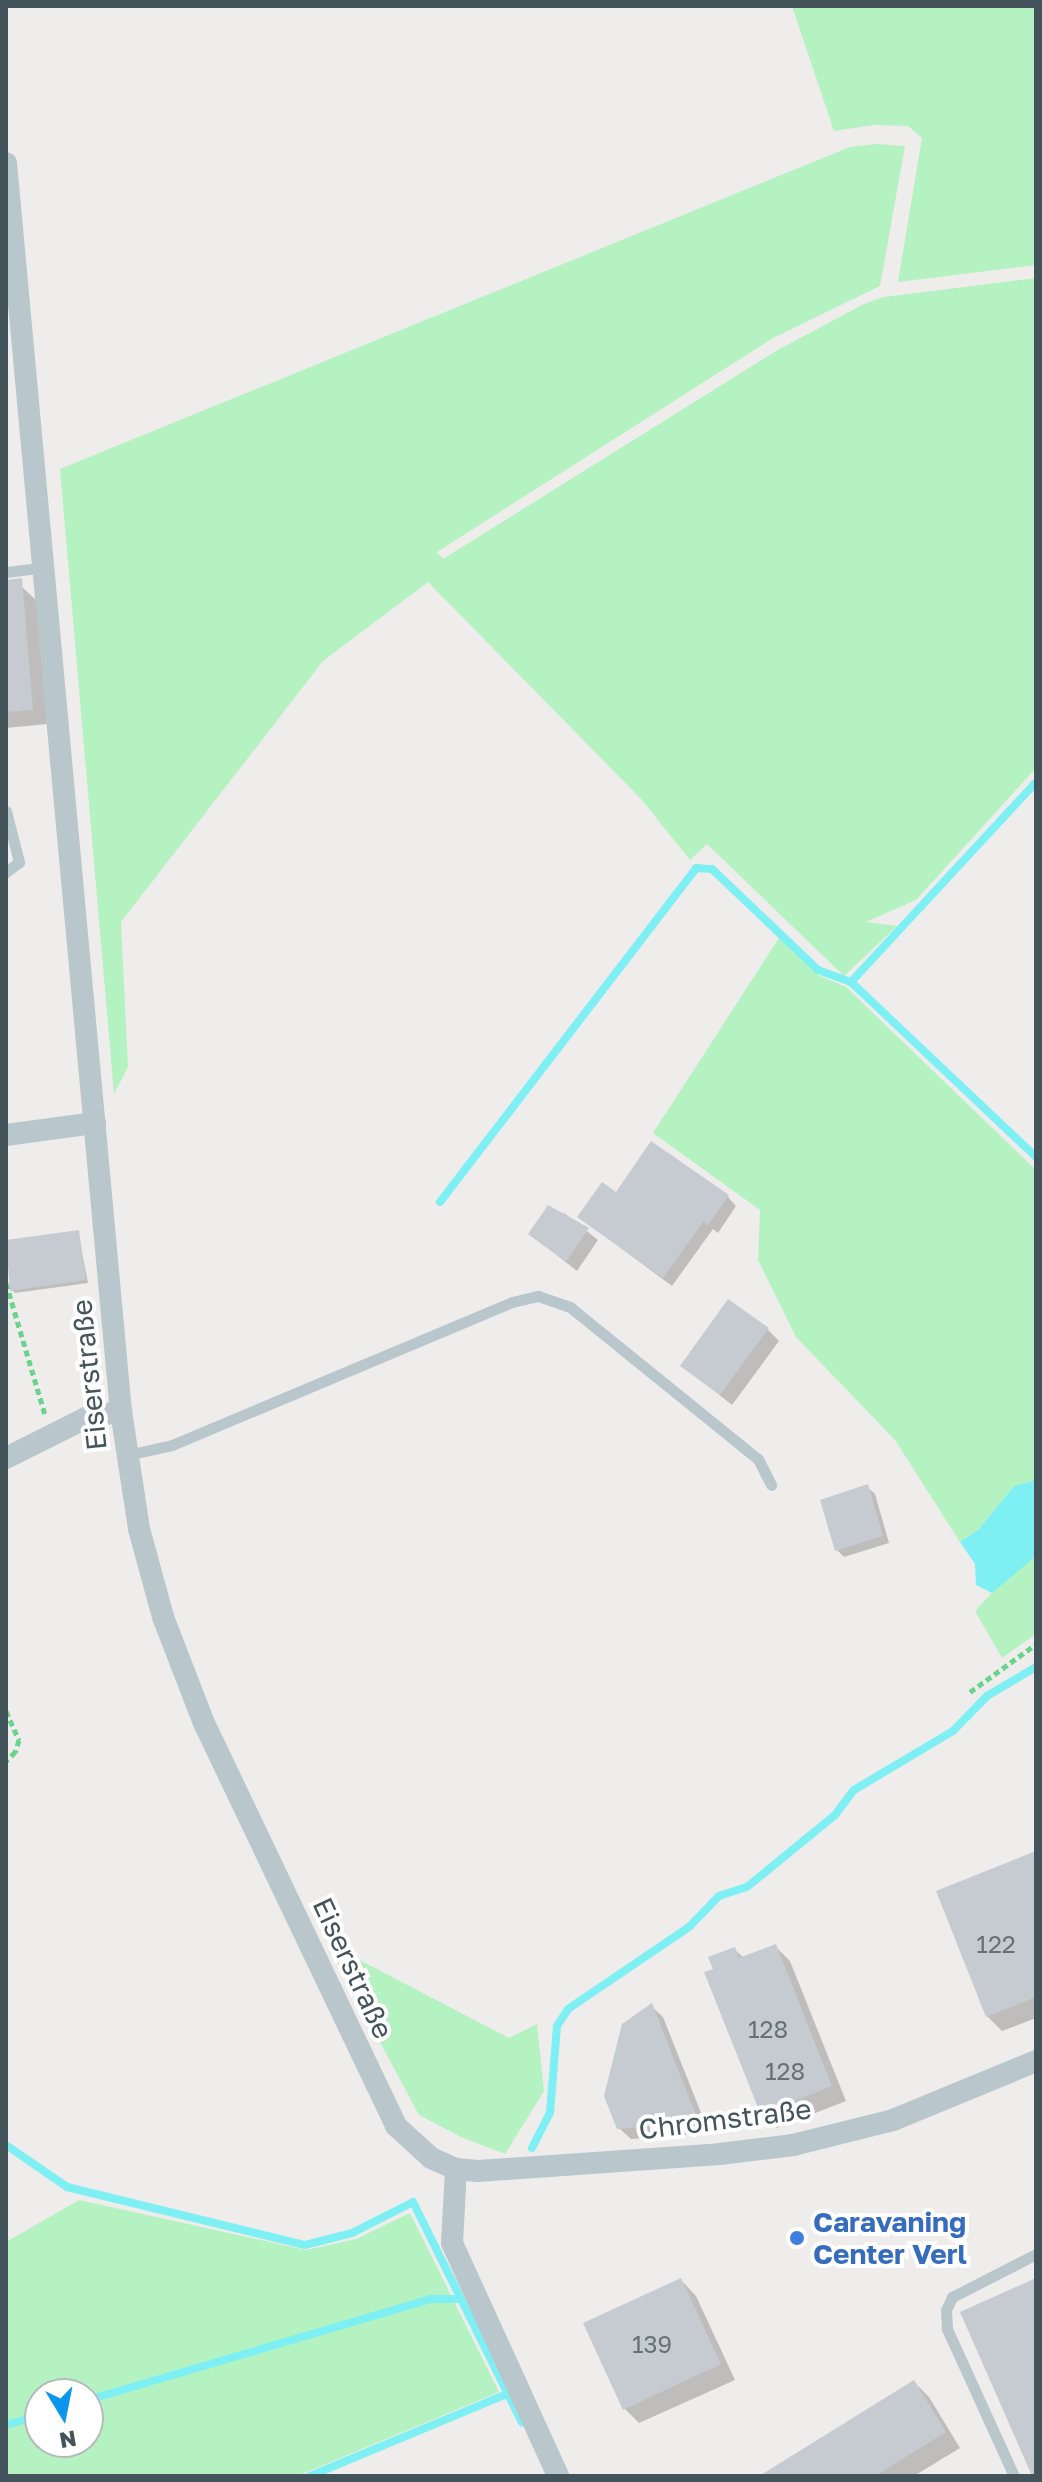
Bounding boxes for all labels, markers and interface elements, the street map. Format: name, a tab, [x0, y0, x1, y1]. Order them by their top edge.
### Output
street label: Eiserstraße	[64, 1298, 114, 1452]
street label: Eiserstraße	[306, 1892, 400, 2044]
house number: 122	[976, 1930, 1016, 1958]
house number: 128	[748, 2015, 788, 2043]
house number: 128	[765, 2057, 805, 2085]
street label: Chromstraße	[637, 2092, 813, 2146]
place label: Caravaning Center Verl	[813, 2205, 967, 2271]
marker: Caravaning Center Verl	[788, 2229, 806, 2247]
house number: 139	[632, 2330, 672, 2358]
north arrow	[24, 2378, 104, 2458]
text: N	[57, 2425, 78, 2455]

